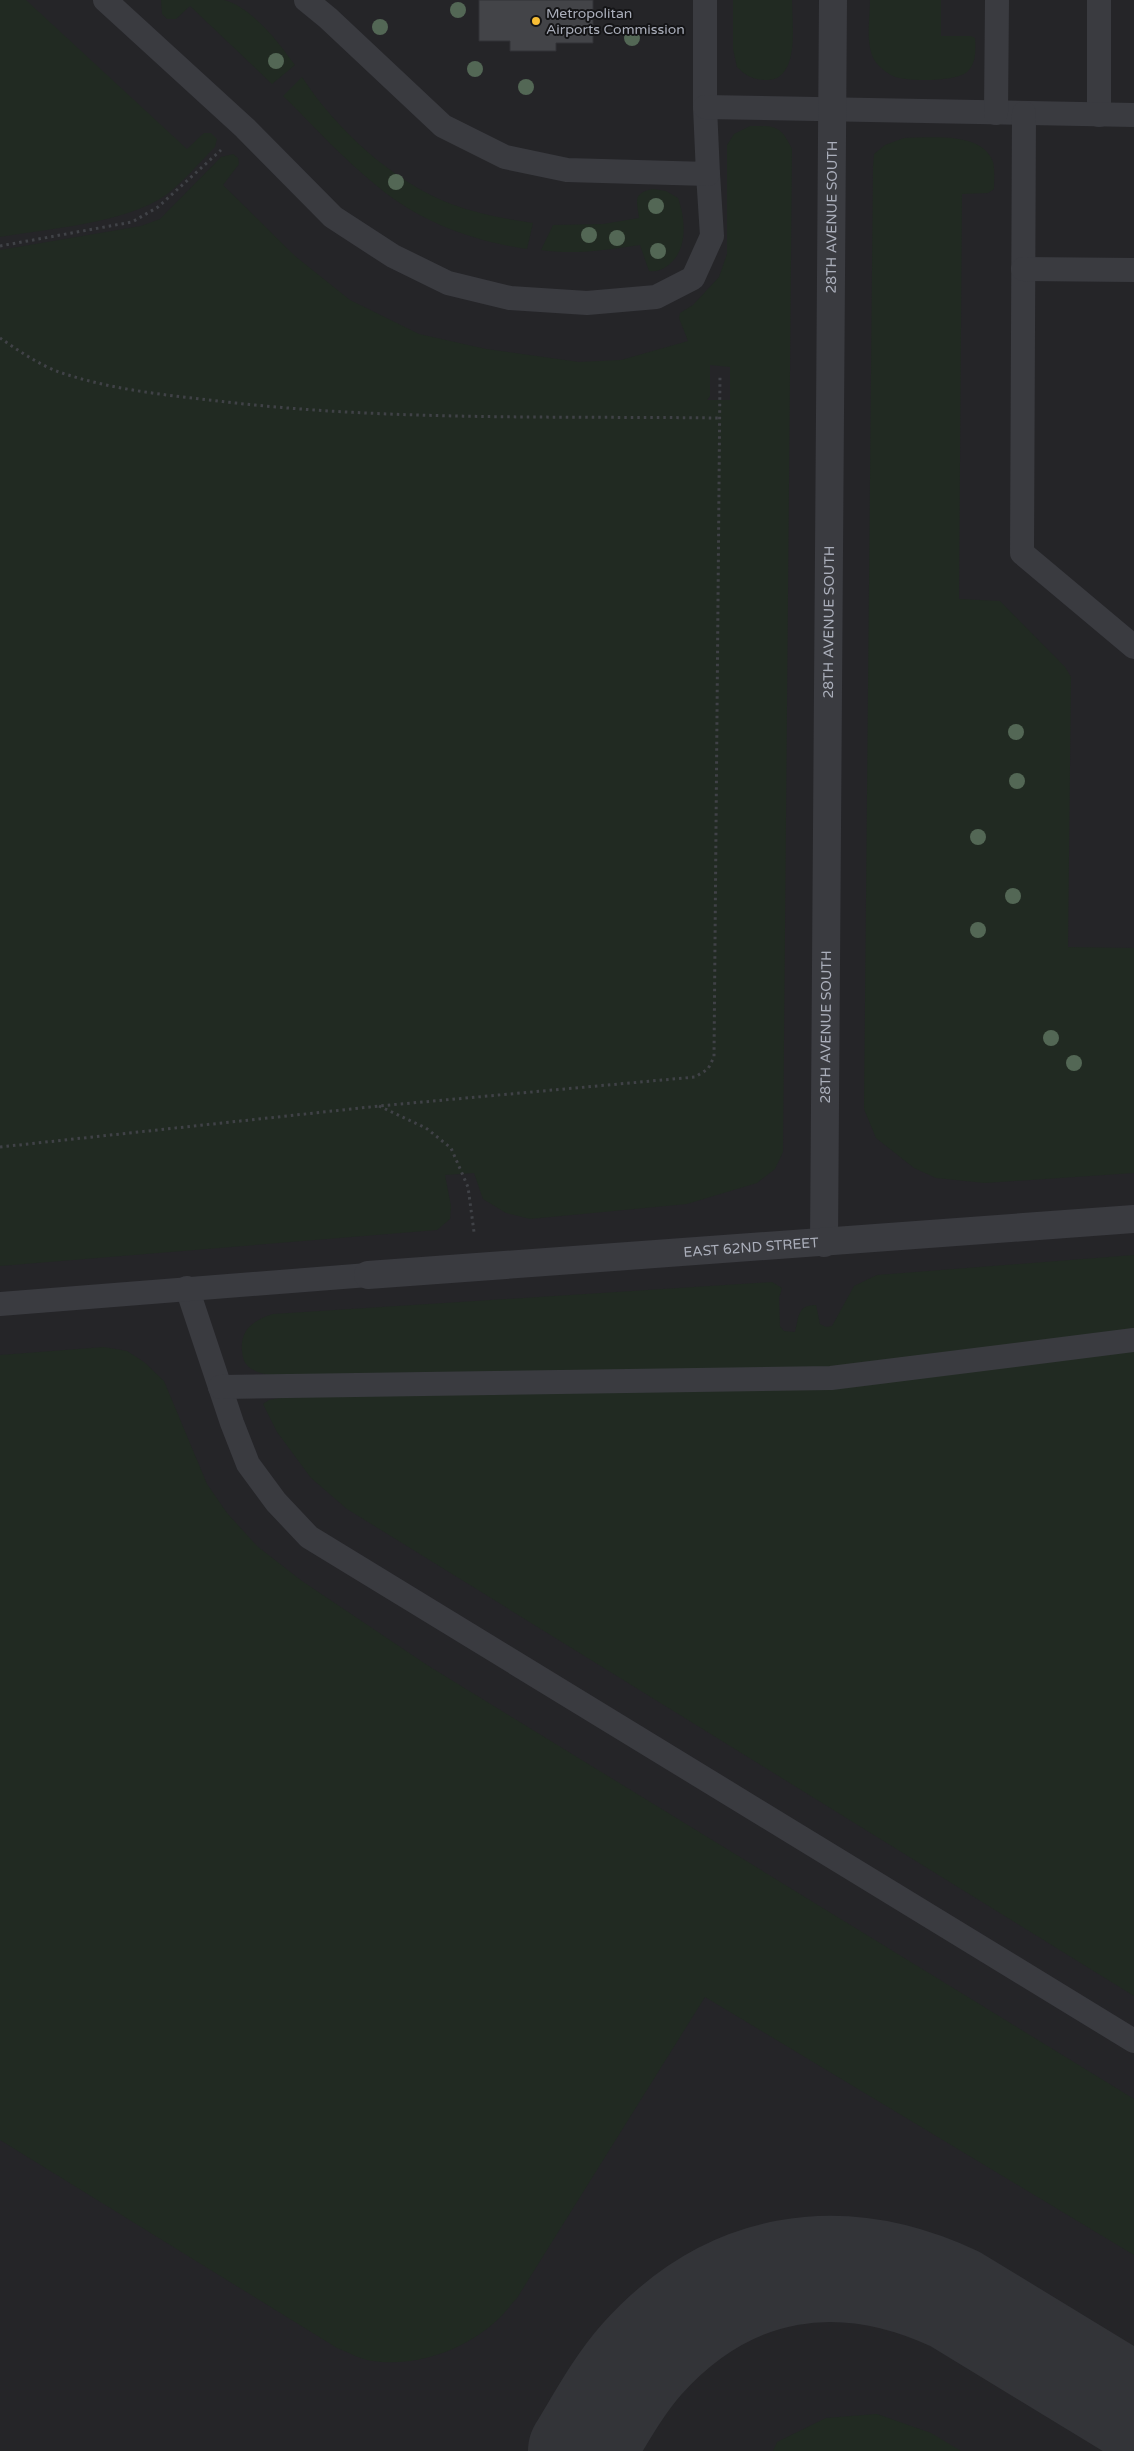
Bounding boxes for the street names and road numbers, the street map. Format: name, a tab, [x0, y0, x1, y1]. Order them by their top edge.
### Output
street label: 28TH AVENUE SOUTH	[823, 140, 841, 294]
street label: 28TH AVENUE SOUTH	[820, 545, 838, 699]
street label: 28TH AVENUE SOUTH	[817, 950, 835, 1104]
street label: EAST 62ND STREET	[683, 1234, 820, 1261]

